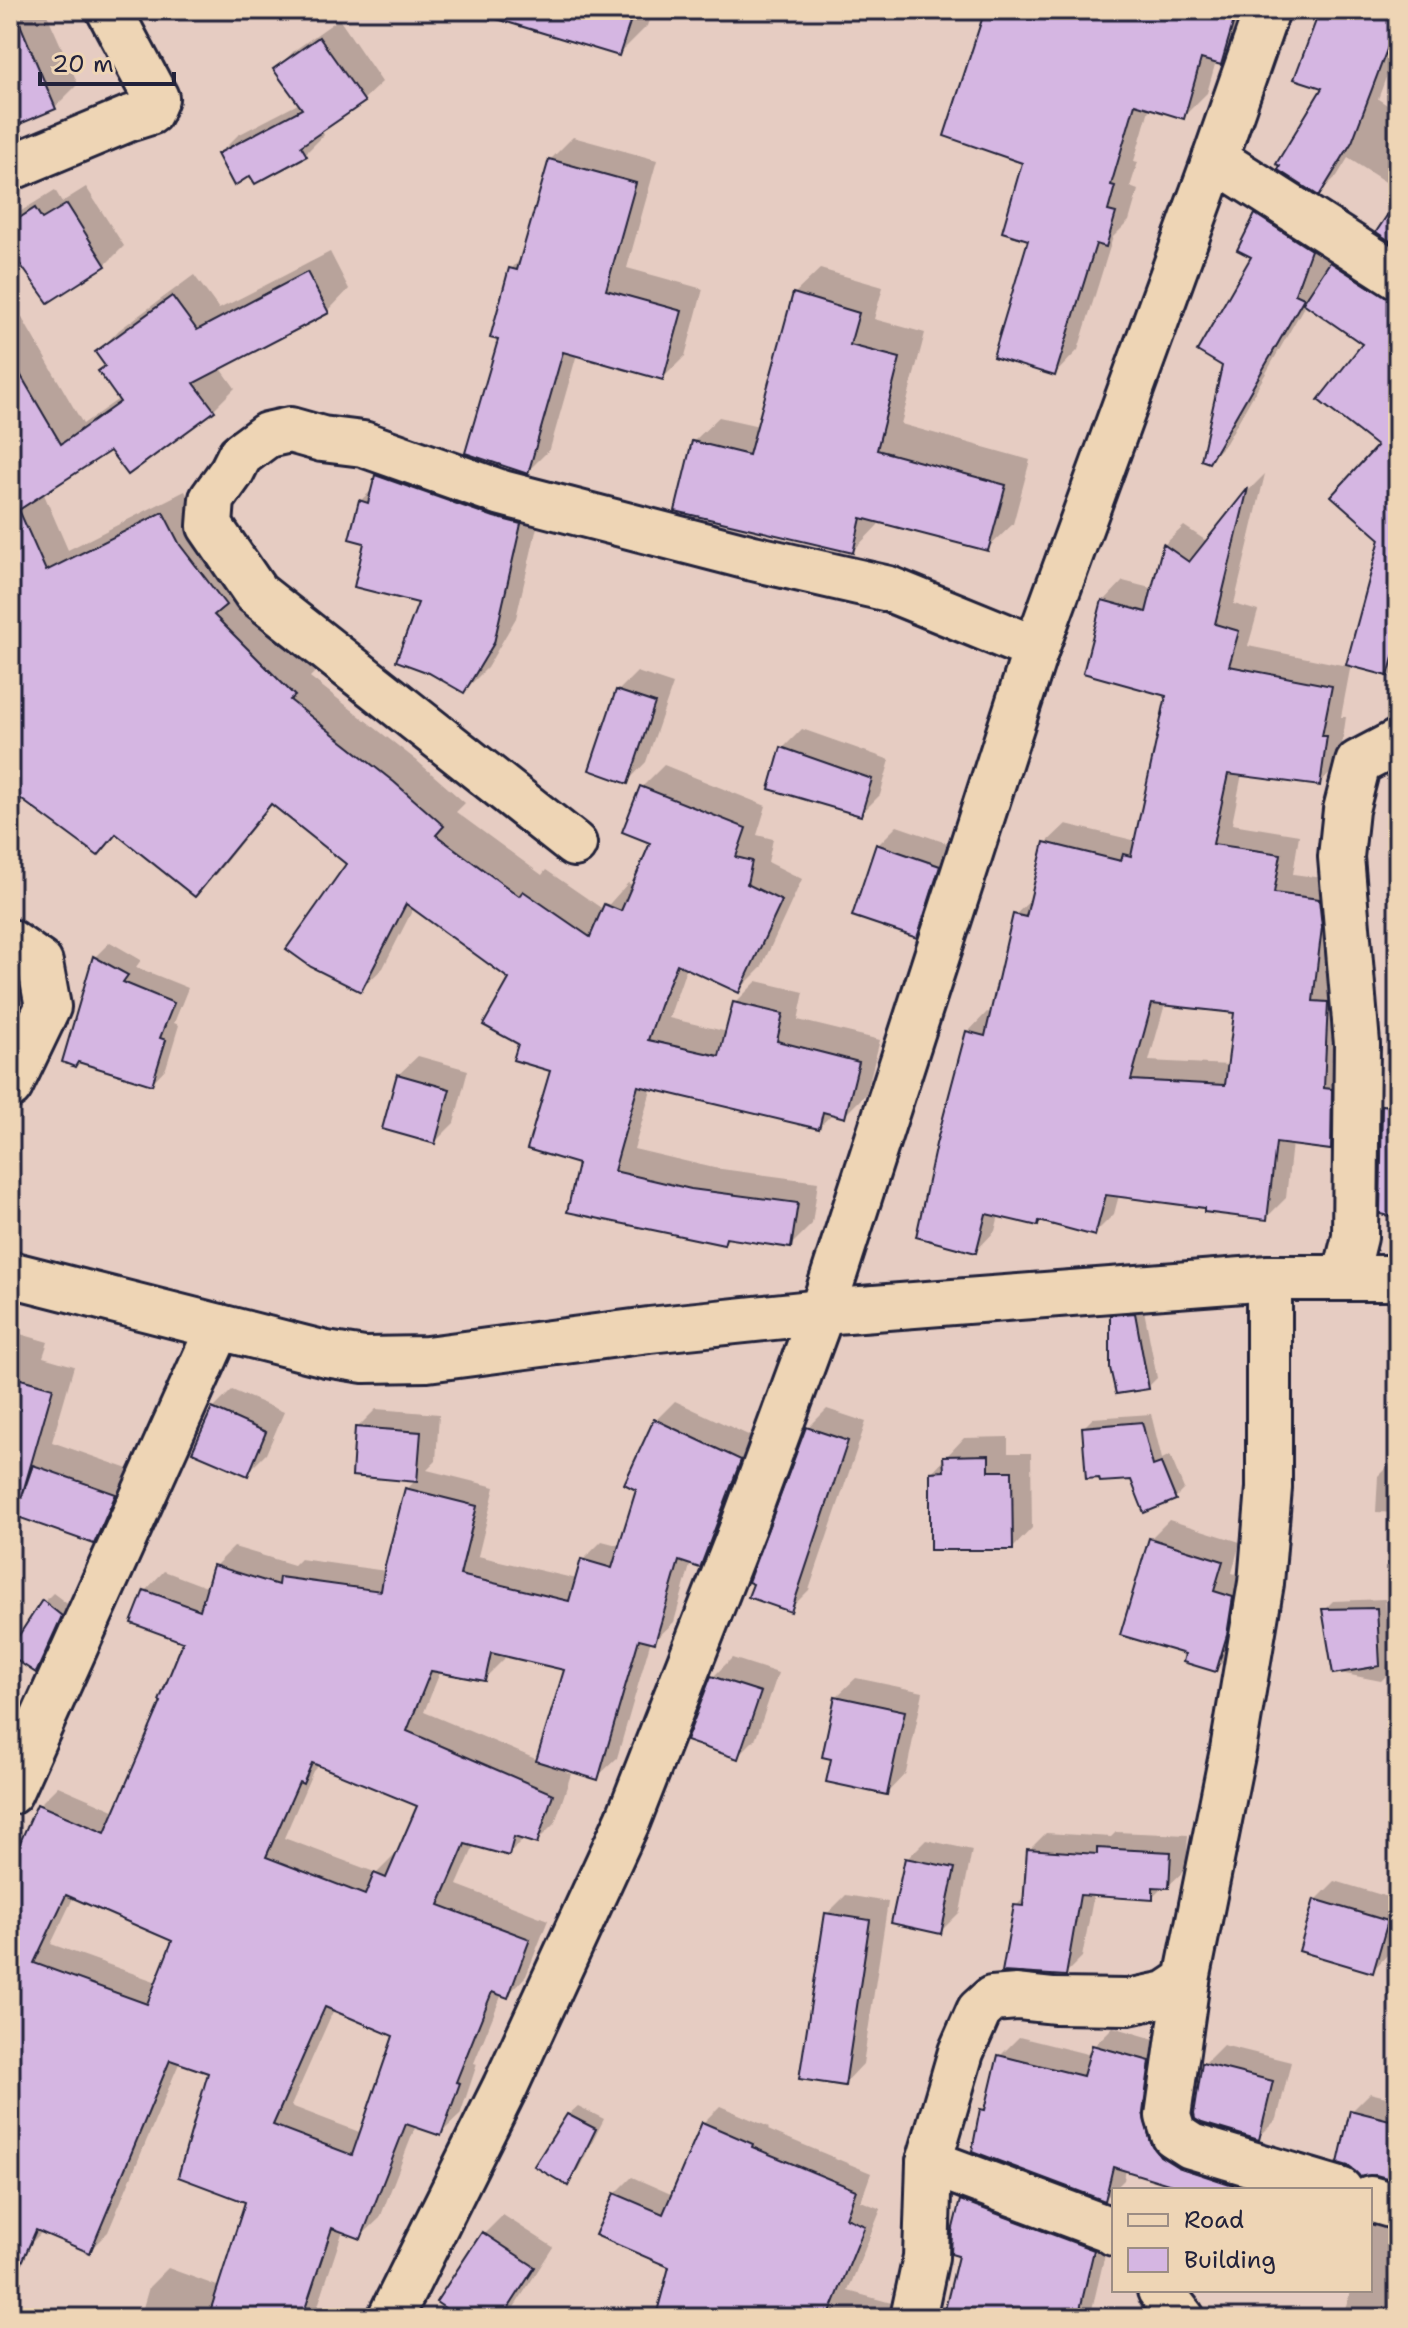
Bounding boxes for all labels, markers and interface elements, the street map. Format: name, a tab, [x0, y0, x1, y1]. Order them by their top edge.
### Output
scale bar	[40, 36, 174, 86]
text: 20 m	[52, 48, 114, 80]
legend	[1112, 2188, 1372, 2292]
text: Road	[1184, 2204, 1244, 2236]
text: Building	[1184, 2244, 1276, 2276]

